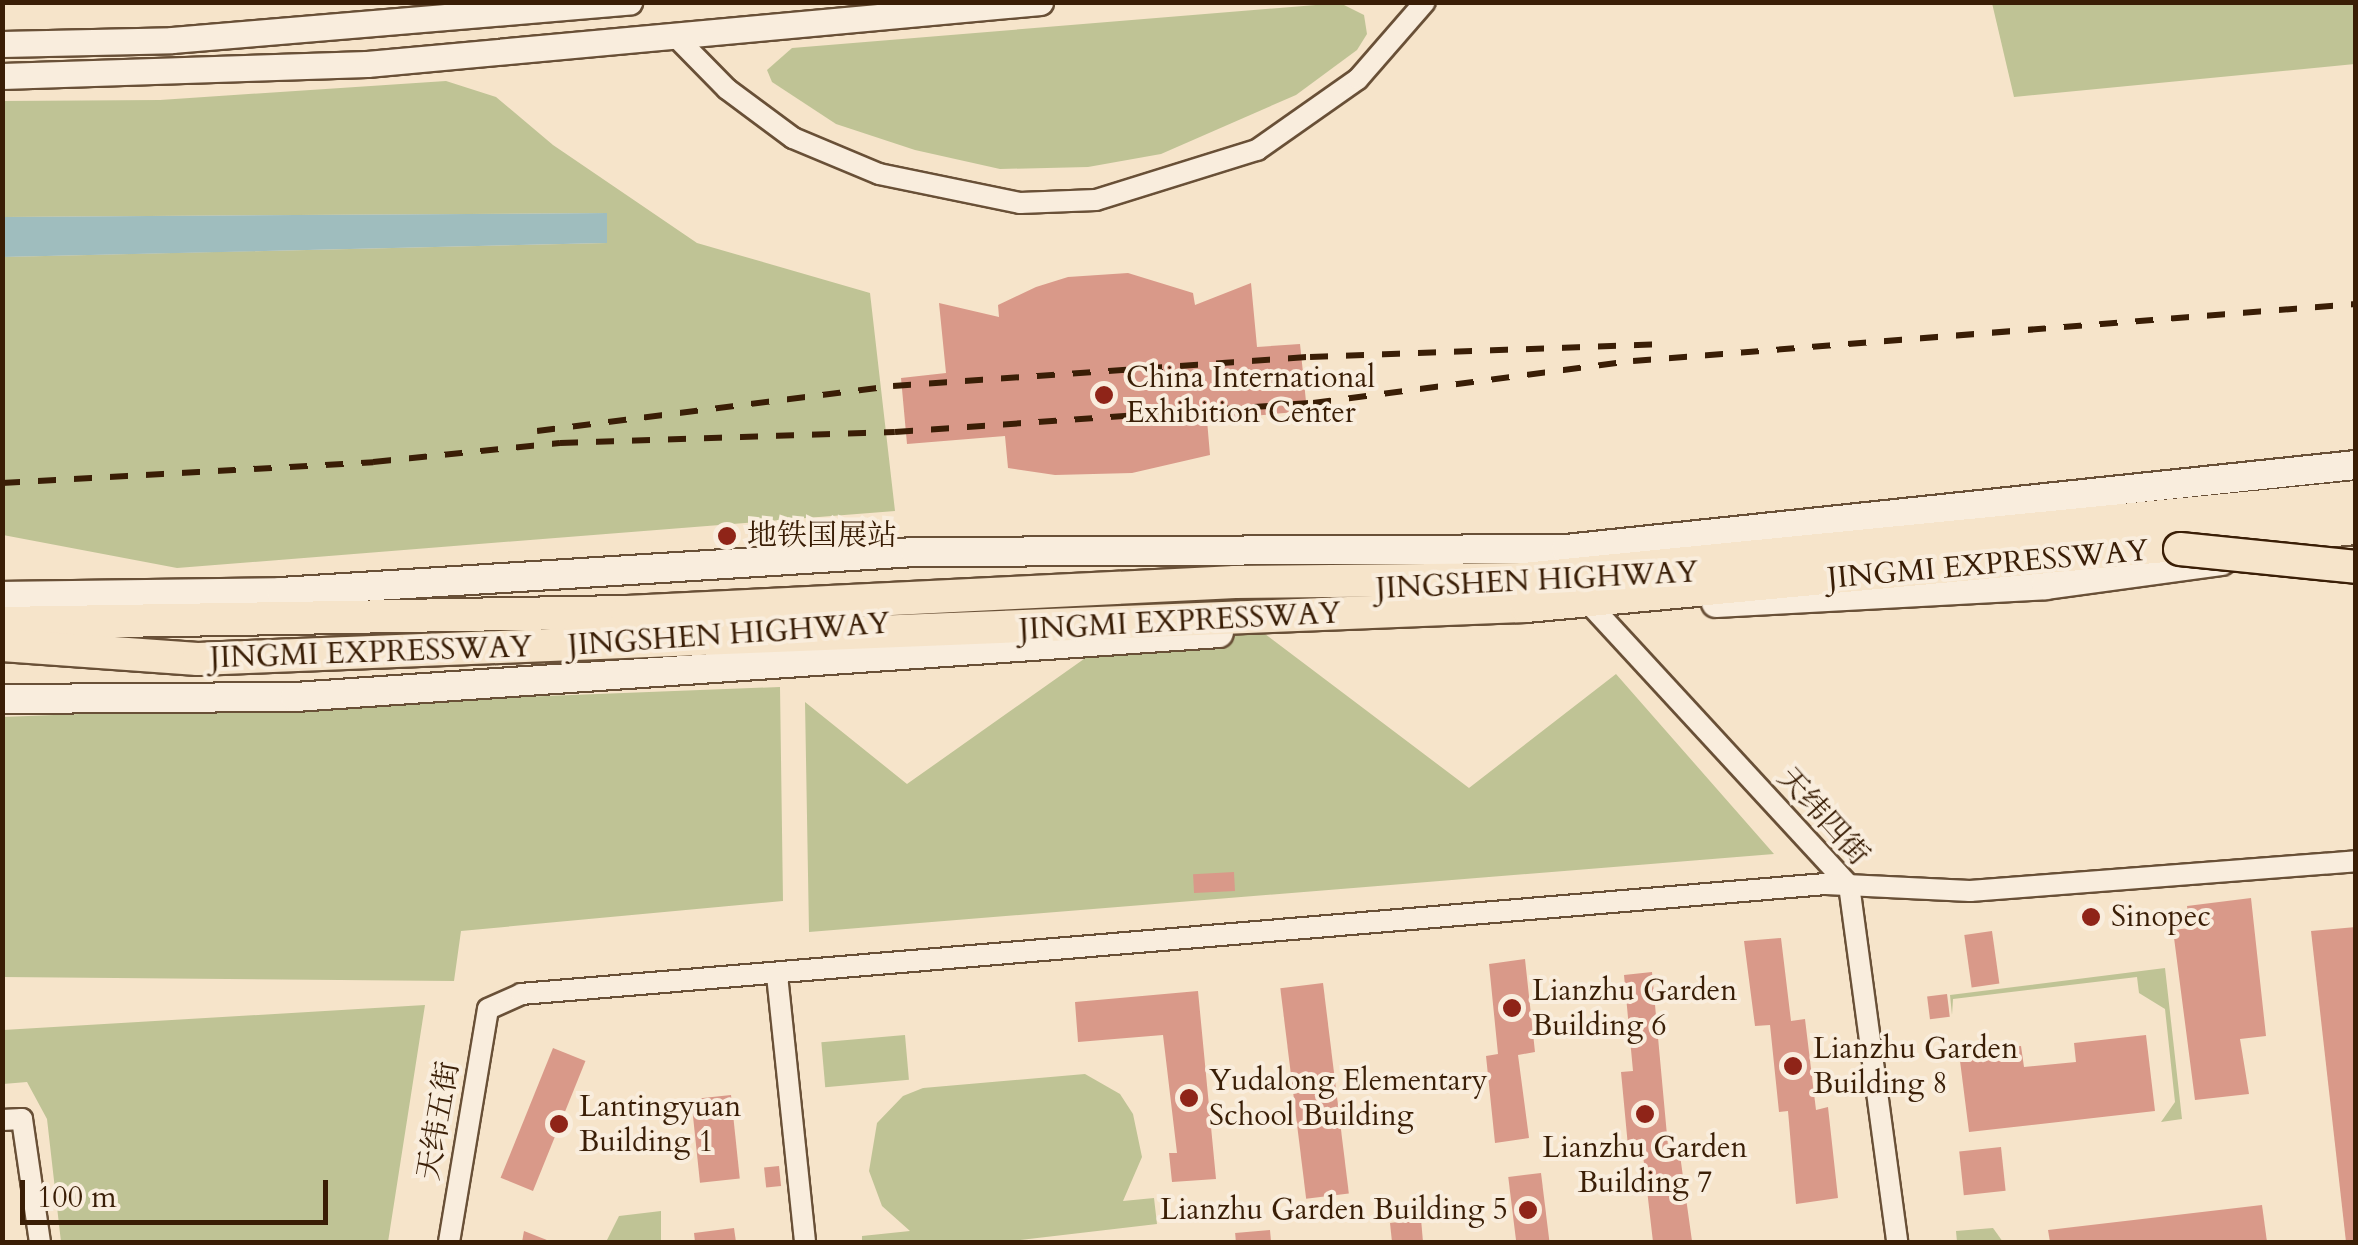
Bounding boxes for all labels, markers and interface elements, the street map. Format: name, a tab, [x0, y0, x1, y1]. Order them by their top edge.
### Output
place label: China International Exhibition Center	[1126, 360, 1375, 430]
marker: China International Exhibition Center	[1091, 382, 1117, 408]
place label: 地铁国展站	[747, 518, 897, 554]
marker: 地铁国展站	[716, 525, 738, 547]
street label: JINGMI EXPRESSWAY	[1826, 533, 2150, 597]
street label: JINGSHEN HIGHWAY	[1375, 555, 1699, 607]
street label: JINGMI EXPRESSWAY	[1018, 596, 1342, 648]
street label: JINGSHEN HIGHWAY	[567, 606, 891, 664]
street label: JINGMI EXPRESSWAY	[209, 629, 533, 677]
street label: 天纬四街	[1769, 760, 1877, 874]
place label: Sinopec	[2111, 899, 2211, 935]
marker: Sinopec	[2080, 906, 2102, 928]
place label: Lianzhu Garden Building 6	[1532, 973, 1737, 1044]
marker: Lianzhu Garden Building 6	[1501, 997, 1523, 1019]
place label: Lianzhu Garden Building 8	[1813, 1031, 2018, 1102]
marker: Lianzhu Garden Building 8	[1782, 1055, 1804, 1077]
street label: 天纬五街	[411, 1059, 467, 1183]
place label: Yudalong Elementary School Building	[1209, 1063, 1488, 1134]
marker: Yudalong Elementary School Building	[1178, 1087, 1200, 1109]
place label: Lantingyuan Building 1	[579, 1089, 741, 1160]
marker: Lianzhu Garden Building 7	[1634, 1103, 1656, 1125]
marker: Lantingyuan Building 1	[548, 1113, 570, 1135]
place label: Lianzhu Garden Building 7	[1542, 1130, 1748, 1200]
scale bar	[25, 1160, 332, 1222]
text: 100 m	[37, 1177, 117, 1218]
place label: Lianzhu Garden Building 5	[1160, 1192, 1508, 1228]
marker: Lianzhu Garden Building 5	[1517, 1199, 1539, 1221]

